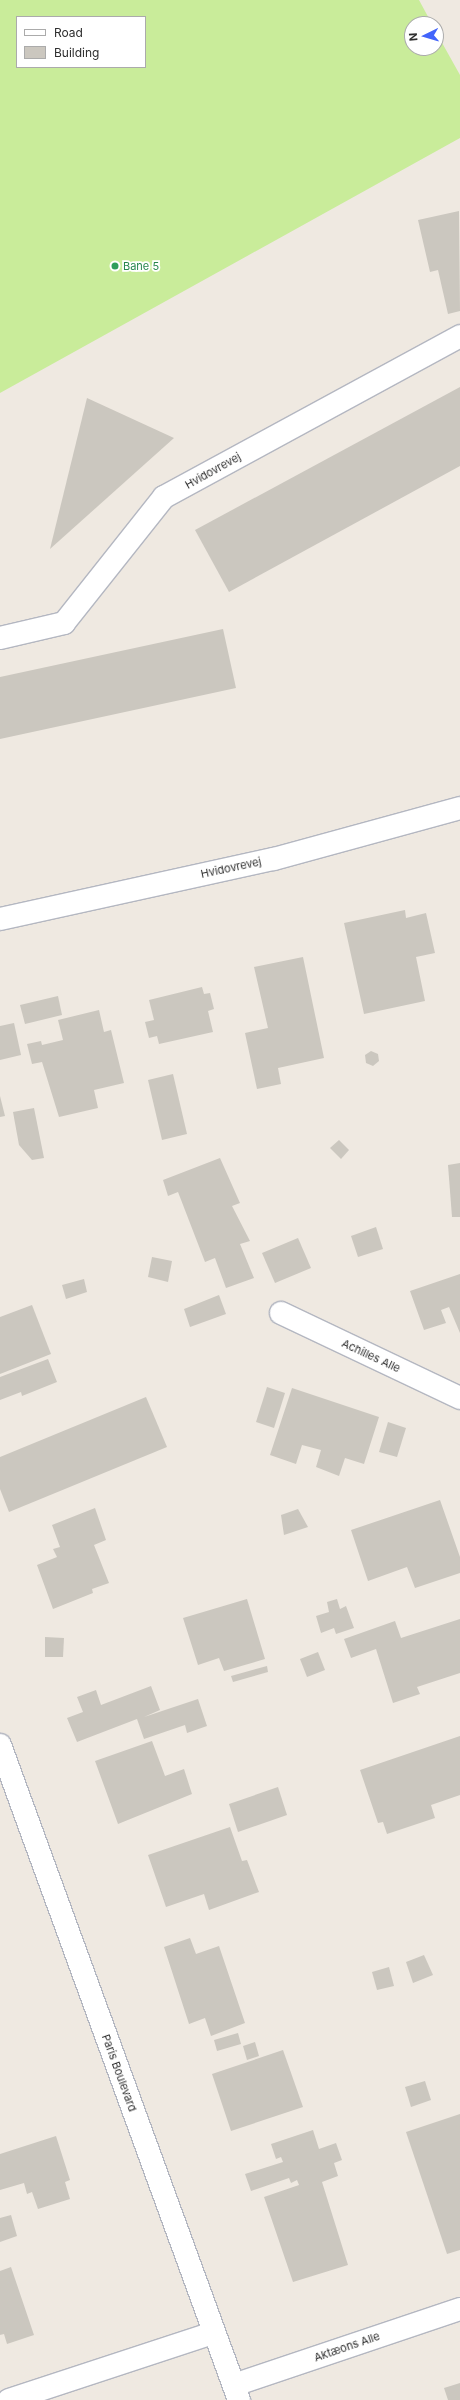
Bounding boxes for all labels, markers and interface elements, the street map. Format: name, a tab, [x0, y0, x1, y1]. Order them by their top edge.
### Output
legend	[16, 16, 146, 68]
north arrow	[404, 16, 444, 56]
text: Road	[54, 25, 83, 40]
text: N	[406, 32, 420, 42]
text: Building	[54, 45, 99, 60]
place label: Bane 5	[123, 259, 159, 273]
marker: Bane 5	[110, 261, 120, 271]
street label: Hvidovrevej	[183, 450, 243, 492]
street label: Hvidovrevej	[200, 855, 262, 881]
street label: Achilles Alle	[340, 1337, 402, 1375]
street label: Paris Boulevard	[99, 2033, 139, 2113]
street label: Aktæons Alle	[312, 2330, 382, 2364]

